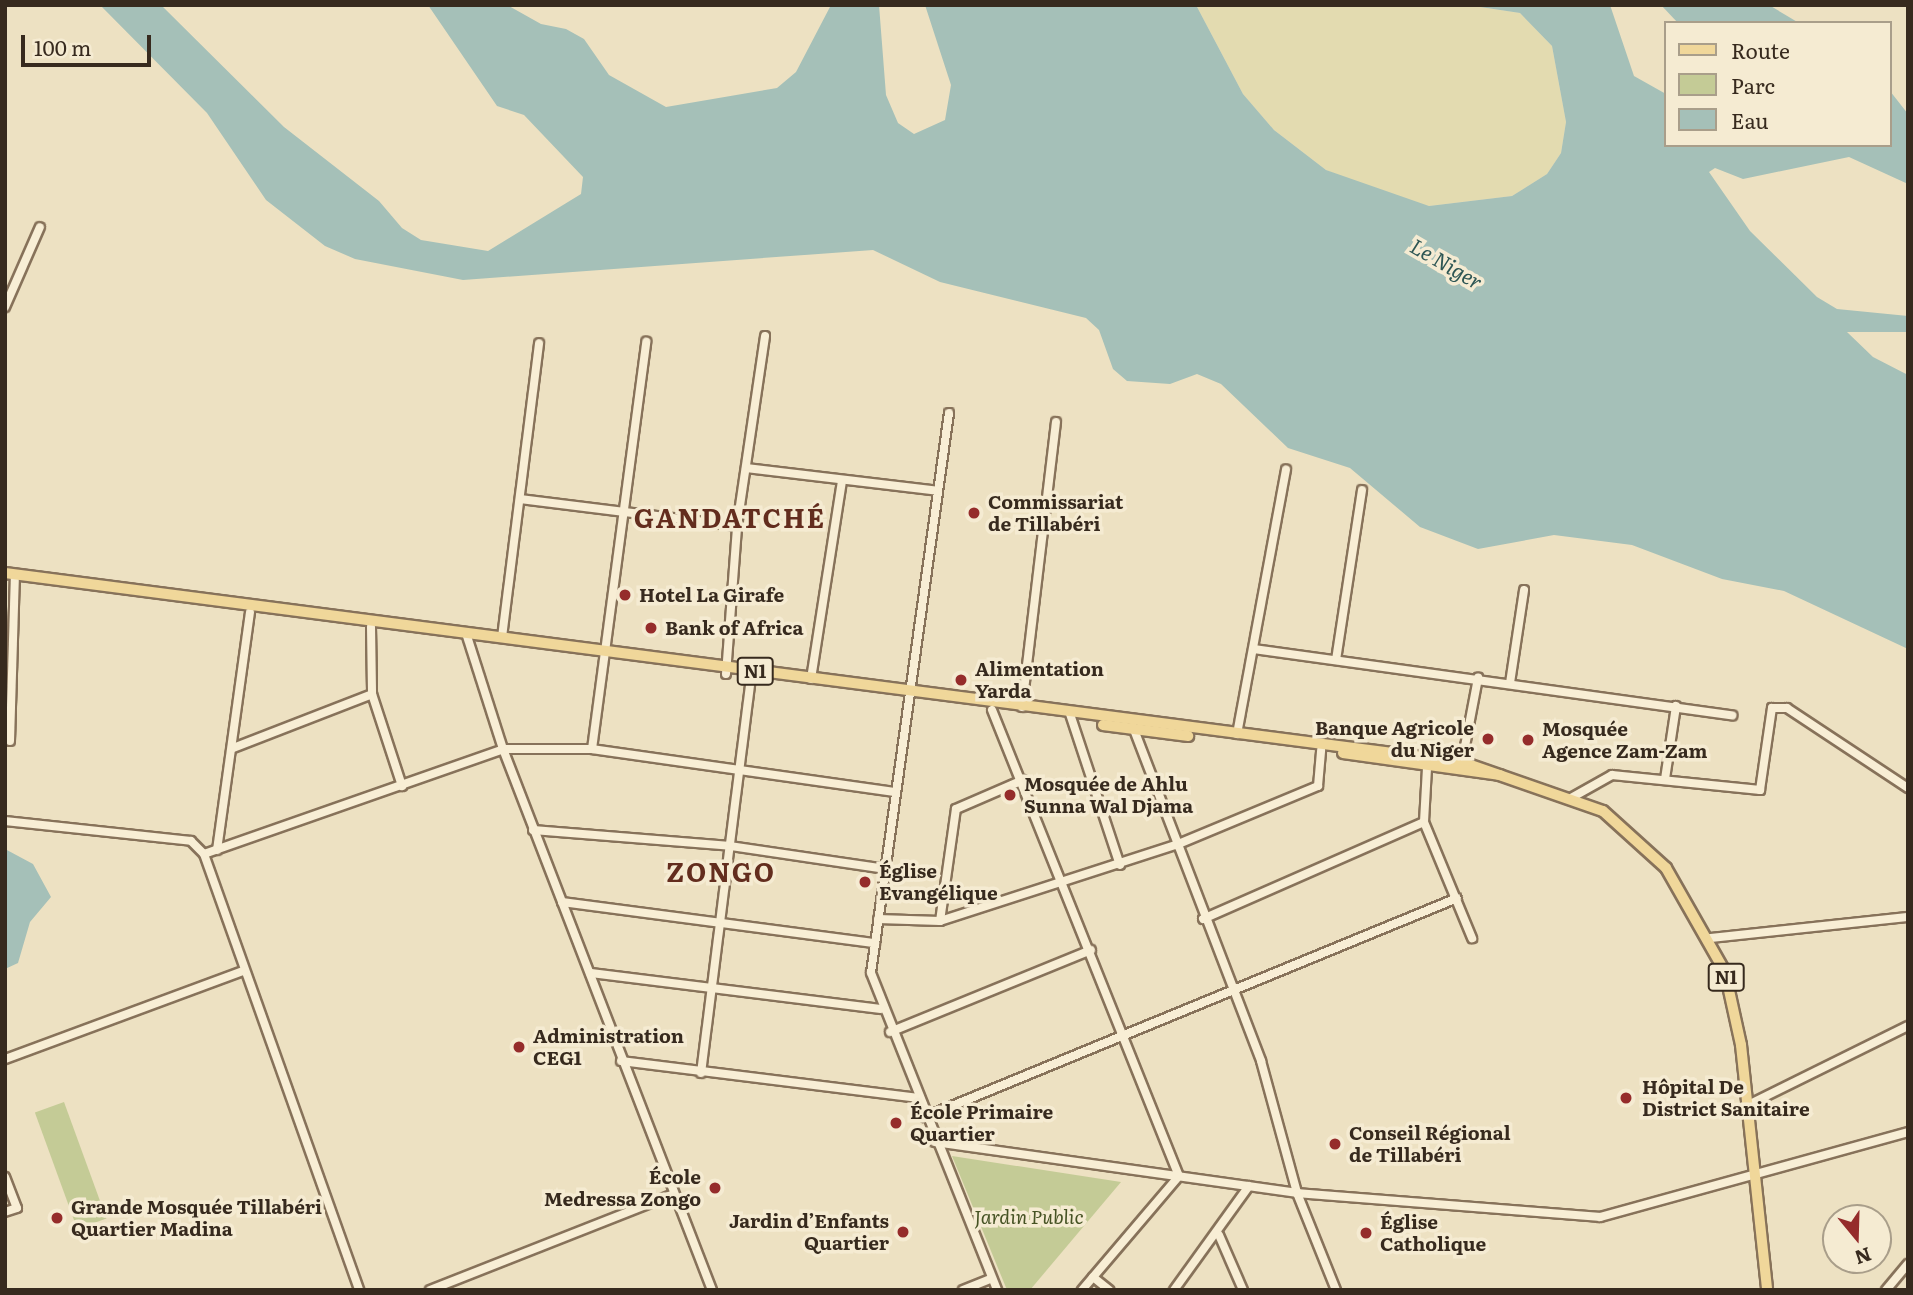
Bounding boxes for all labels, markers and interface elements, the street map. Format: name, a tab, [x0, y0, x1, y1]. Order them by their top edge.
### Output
scale bar	[24, 21, 154, 65]
legend	[1664, 21, 1892, 147]
text: 100 m	[34, 31, 91, 62]
text: Route	[1731, 34, 1790, 65]
text: Parc	[1731, 69, 1775, 100]
text: Eau	[1731, 104, 1769, 135]
water label: Le Niger	[1406, 232, 1488, 294]
place label: Commissariat de Tillabéri	[988, 491, 1123, 535]
district label: GANDATCHÉ	[635, 501, 825, 533]
marker: Commissariat de Tillabéri	[966, 505, 982, 521]
place label: Hotel La Girafe	[639, 584, 784, 606]
marker: Hotel La Girafe	[617, 587, 633, 603]
place label: Bank of Africa	[665, 617, 803, 639]
marker: Bank of Africa	[643, 620, 659, 636]
road number: N1	[736, 656, 774, 686]
place label: Alimentation Yarda	[975, 658, 1104, 702]
marker: Alimentation Yarda	[953, 672, 969, 688]
place label: Banque Agricole du Niger	[1315, 717, 1474, 761]
place label: Mosquée Agence Zam-Zam	[1542, 718, 1707, 762]
marker: Banque Agricole du Niger	[1480, 731, 1496, 747]
marker: Mosquée Agence Zam-Zam	[1520, 732, 1536, 748]
place label: Mosquée de Ahlu Sunna Wal Djama	[1024, 773, 1193, 817]
marker: Mosquée de Ahlu Sunna Wal Djama	[1002, 787, 1018, 803]
district label: ZONGO	[667, 855, 775, 887]
place label: Église Evangélique	[879, 860, 998, 904]
marker: Église Evangélique	[857, 874, 873, 890]
road number: N1	[1707, 962, 1745, 992]
place label: Administration CEG1	[533, 1025, 684, 1069]
marker: Administration CEG1	[511, 1039, 527, 1055]
place label: Hôpital De District Sanitaire	[1642, 1076, 1810, 1120]
marker: Hôpital De District Sanitaire	[1616, 1088, 1636, 1108]
place label: École Primaire Quartier	[910, 1101, 1053, 1145]
marker: École Primaire Quartier	[888, 1115, 904, 1131]
place label: Conseil Régional de Tillabéri	[1349, 1122, 1511, 1166]
marker: Conseil Régional de Tillabéri	[1327, 1136, 1343, 1152]
place label: École Medressa Zongo	[544, 1166, 701, 1210]
marker: École Medressa Zongo	[707, 1180, 723, 1196]
place label: Grande Mosquée Tillabéri Quartier Madina	[71, 1196, 322, 1240]
north arrow	[1822, 1204, 1892, 1274]
park label: Jardin Public	[974, 1206, 1084, 1228]
marker: Grande Mosquée Tillabéri Quartier Madina	[49, 1210, 65, 1226]
place label: Jardin d’Enfants Quartier	[729, 1210, 889, 1254]
place label: Église Catholique	[1380, 1211, 1486, 1255]
marker: Jardin d’Enfants Quartier	[895, 1224, 911, 1240]
marker: Église Catholique	[1358, 1225, 1374, 1241]
text: N	[1851, 1241, 1875, 1273]

